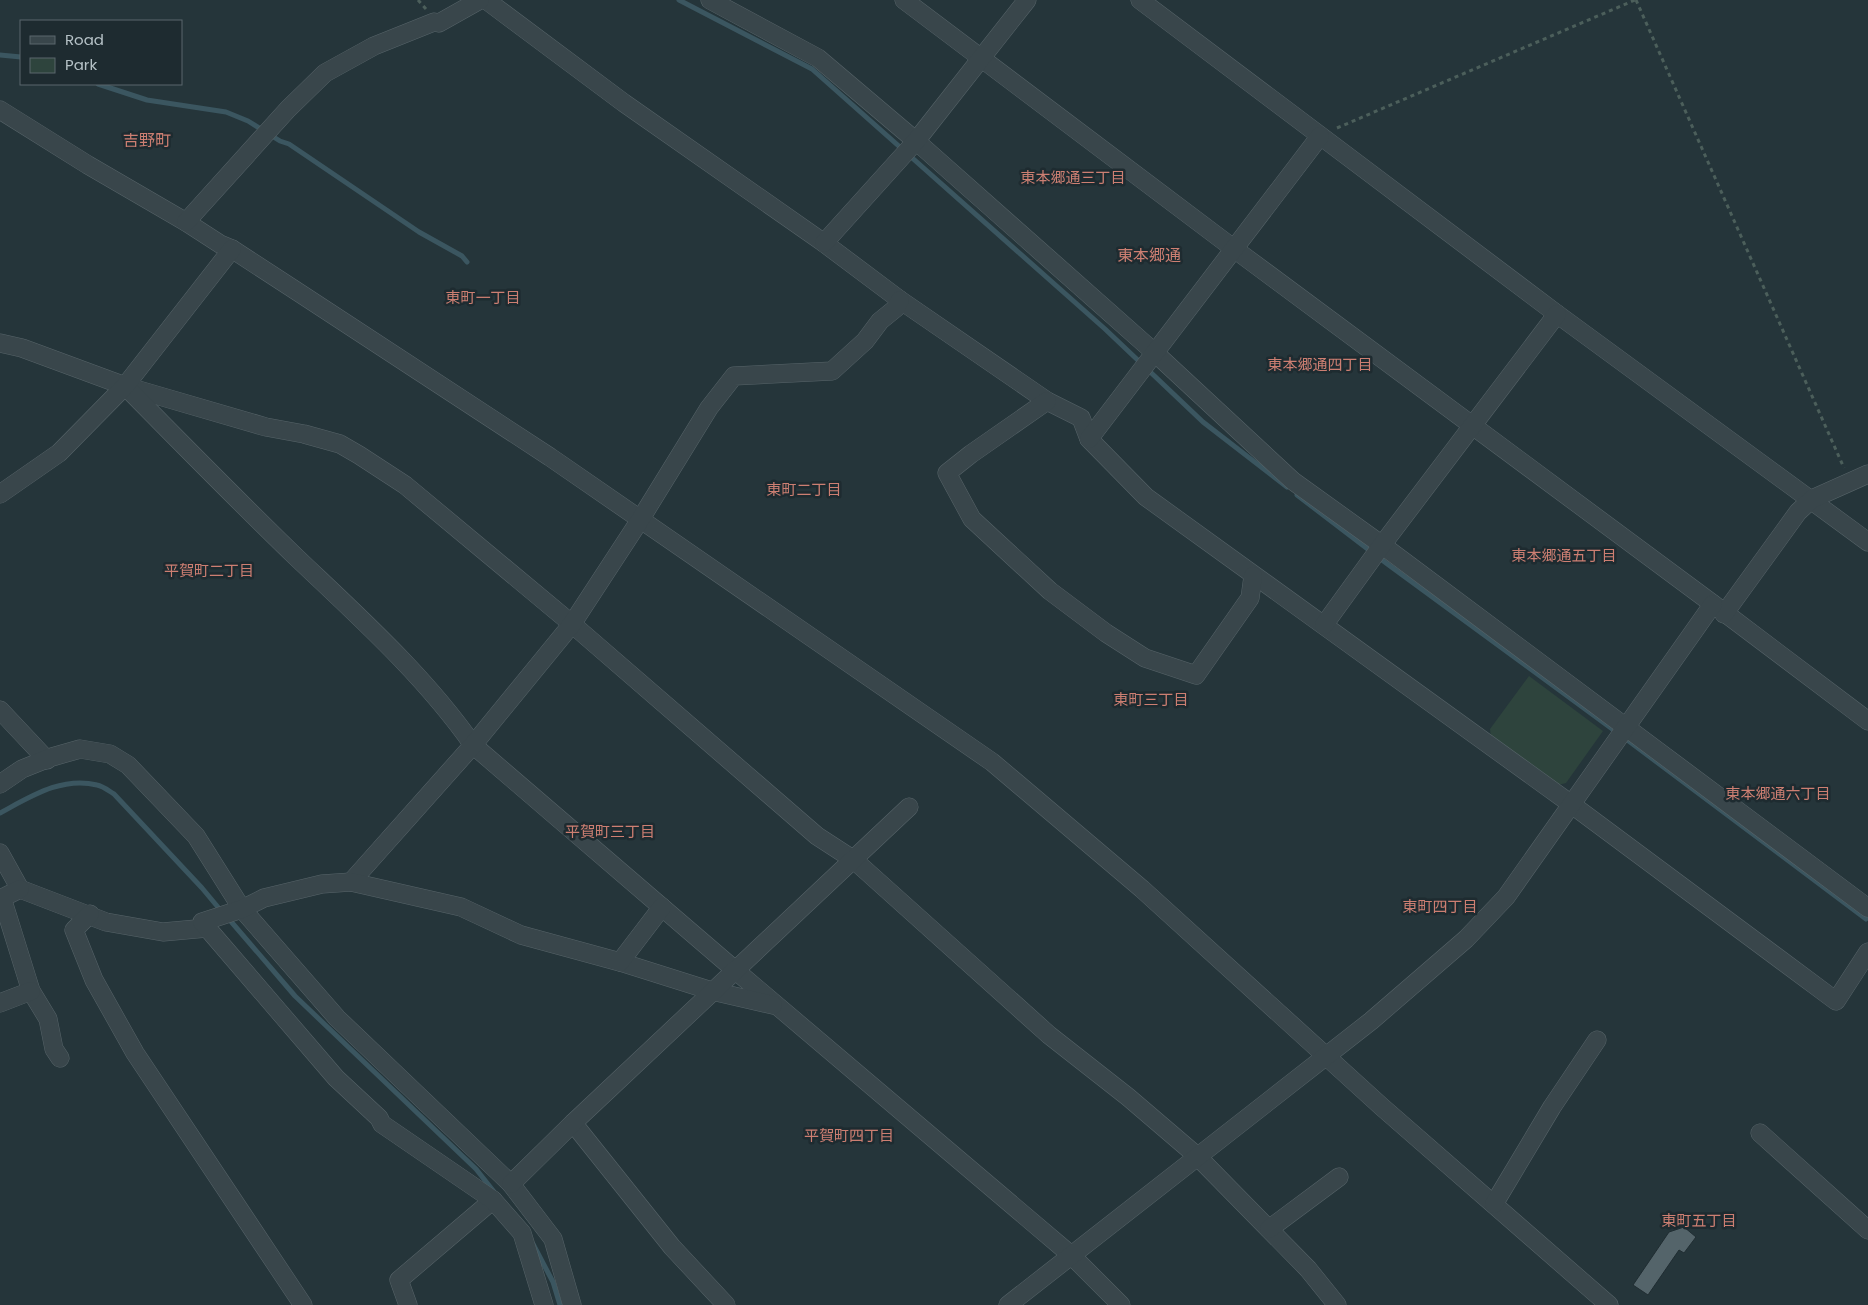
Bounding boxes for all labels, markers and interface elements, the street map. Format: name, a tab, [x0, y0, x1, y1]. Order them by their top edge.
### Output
legend	[20, 20, 182, 85]
text: Road	[65, 29, 104, 50]
text: Park	[65, 54, 97, 75]
district label: 吉野町	[123, 129, 171, 152]
district label: 東本郷通三丁目	[1020, 167, 1126, 188]
district label: 東本郷通	[1117, 244, 1181, 267]
district label: 東町一丁目	[445, 287, 521, 308]
district label: 東本郷通四丁目	[1267, 354, 1373, 375]
district label: 東町二丁目	[766, 479, 842, 500]
district label: 東本郷通五丁目	[1511, 545, 1617, 566]
district label: 平賀町二丁目	[164, 560, 254, 581]
district label: 東町三丁目	[1113, 689, 1189, 710]
district label: 東本郷通六丁目	[1725, 783, 1831, 804]
district label: 平賀町三丁目	[565, 821, 655, 842]
district label: 東町四丁目	[1402, 896, 1478, 917]
district label: 平賀町四丁目	[804, 1125, 894, 1146]
district label: 東町五丁目	[1661, 1210, 1737, 1231]

